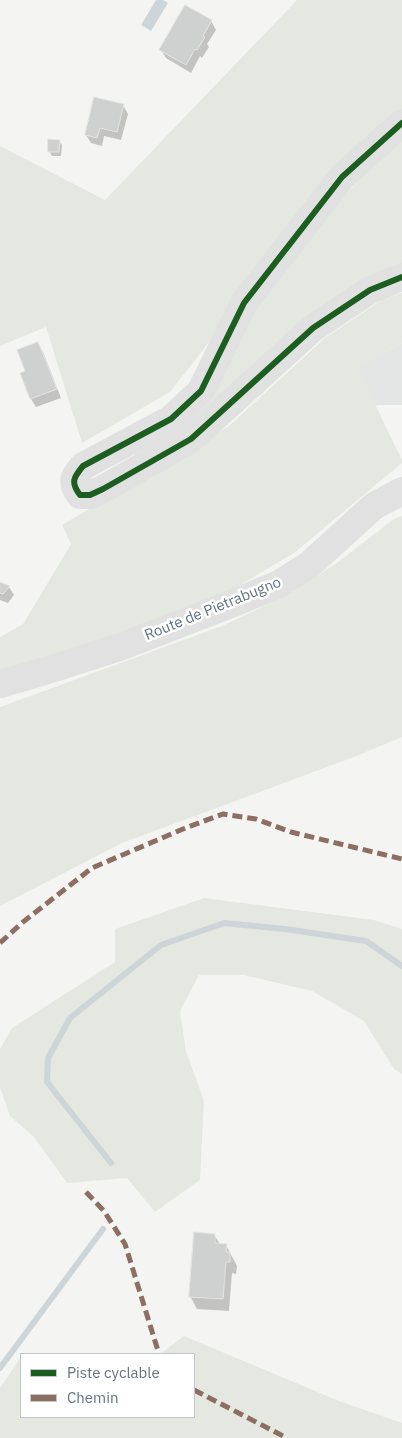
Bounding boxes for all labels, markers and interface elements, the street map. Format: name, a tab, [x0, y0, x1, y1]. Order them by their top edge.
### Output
street label: Route de Pietrabugno	[142, 573, 284, 645]
legend	[20, 1353, 195, 1418]
text: Piste cyclable	[67, 1363, 160, 1382]
text: Chemin	[67, 1388, 118, 1407]

